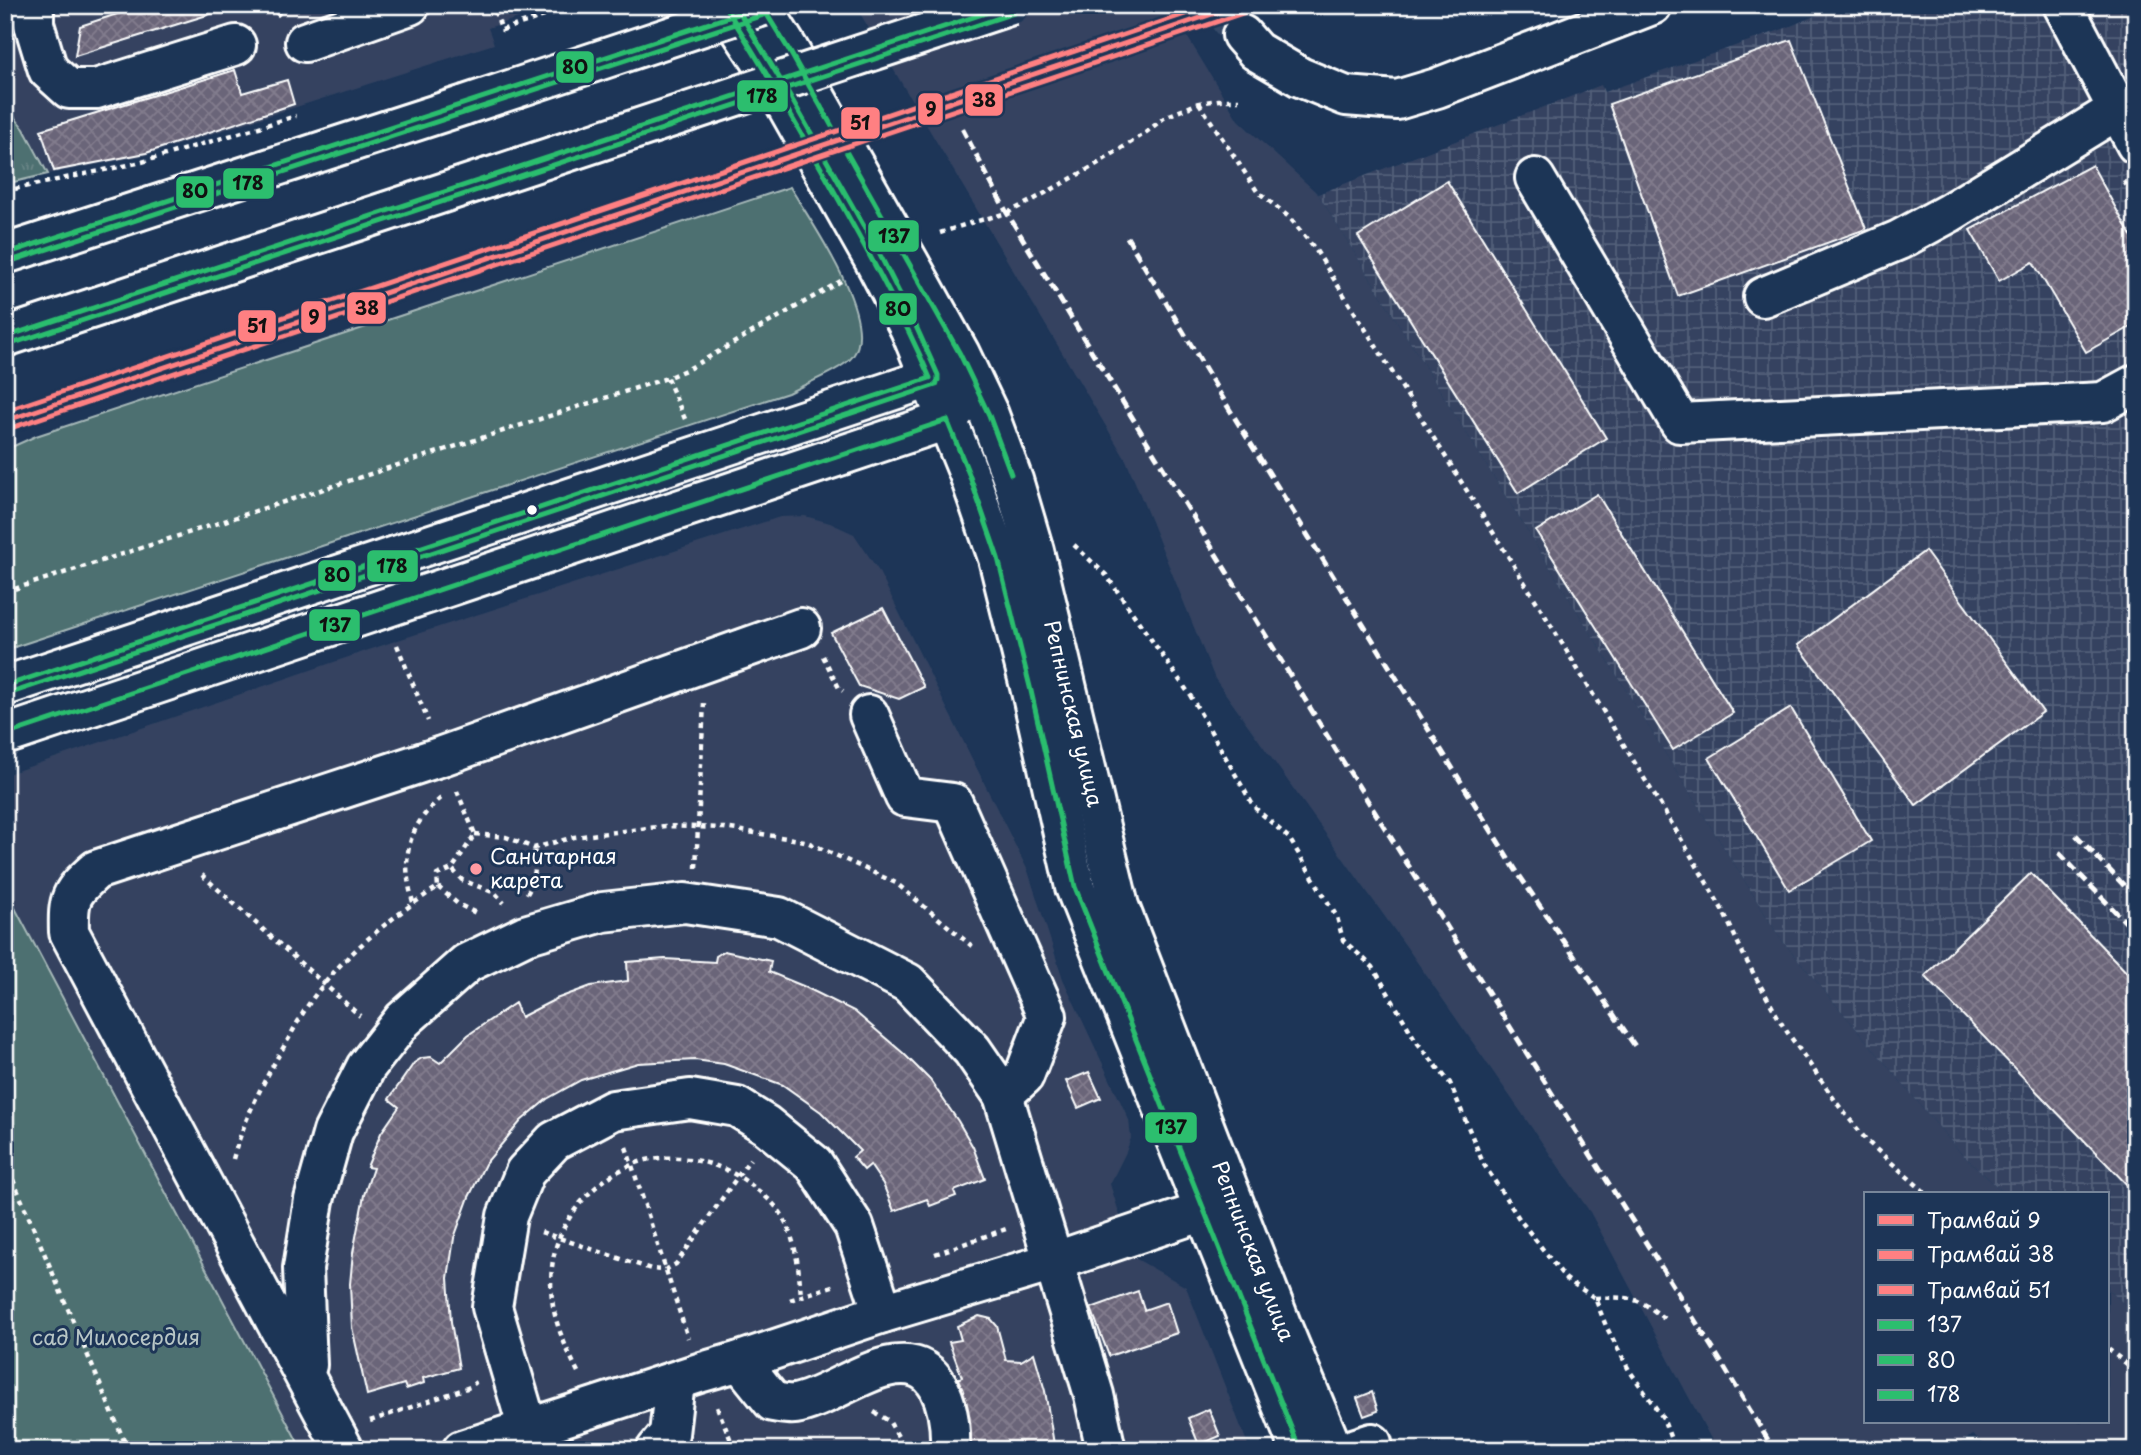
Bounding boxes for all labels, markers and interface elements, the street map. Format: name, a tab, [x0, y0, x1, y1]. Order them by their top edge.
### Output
line badge: 80	[555, 50, 595, 84]
text: 80	[562, 52, 588, 80]
line badge: 178	[736, 79, 789, 113]
text: 178	[746, 81, 778, 109]
line badge: 38	[964, 83, 1004, 117]
text: 38	[972, 85, 996, 113]
line badge: 9	[917, 92, 944, 126]
text: 9	[925, 94, 937, 122]
line badge: 51	[840, 106, 881, 140]
text: 51	[850, 108, 870, 136]
line badge: 178	[222, 167, 275, 200]
text: 178	[232, 168, 264, 196]
line badge: 80	[175, 175, 215, 209]
text: 80	[182, 176, 208, 204]
line badge: 137	[867, 219, 920, 253]
text: 137	[878, 221, 910, 249]
line badge: 38	[346, 291, 387, 325]
line badge: 80	[878, 292, 918, 326]
text: 38	[355, 293, 379, 321]
text: 80	[885, 294, 911, 322]
line badge: 9	[300, 300, 327, 334]
text: 9	[308, 302, 320, 330]
line badge: 51	[237, 309, 277, 343]
text: 51	[247, 311, 267, 339]
unlabelled marker	[525, 503, 539, 517]
line badge: 178	[366, 549, 419, 583]
text: 178	[376, 551, 408, 579]
line badge: 80	[317, 559, 357, 592]
text: 80	[324, 560, 350, 588]
line badge: 137	[308, 608, 361, 642]
text: 137	[319, 610, 351, 638]
street label: Репнинская улица	[1037, 617, 1113, 811]
place label: Санитарная карета	[490, 839, 617, 895]
marker: Санитарная карета	[468, 861, 484, 877]
line badge: 137	[1144, 1111, 1198, 1144]
text: 137	[1155, 1112, 1187, 1140]
street label: Репнинская улица	[1205, 1156, 1304, 1346]
legend	[1864, 1192, 2110, 1424]
text: Трамвай 9	[1927, 1203, 2041, 1235]
text: Трамвай 38	[1927, 1237, 2055, 1269]
text: Трамвай 51	[1927, 1273, 2051, 1305]
text: 137	[1927, 1307, 1962, 1339]
park label: сад Милосердия	[32, 1320, 200, 1352]
text: 80	[1927, 1343, 1955, 1375]
text: 178	[1927, 1377, 1961, 1409]

